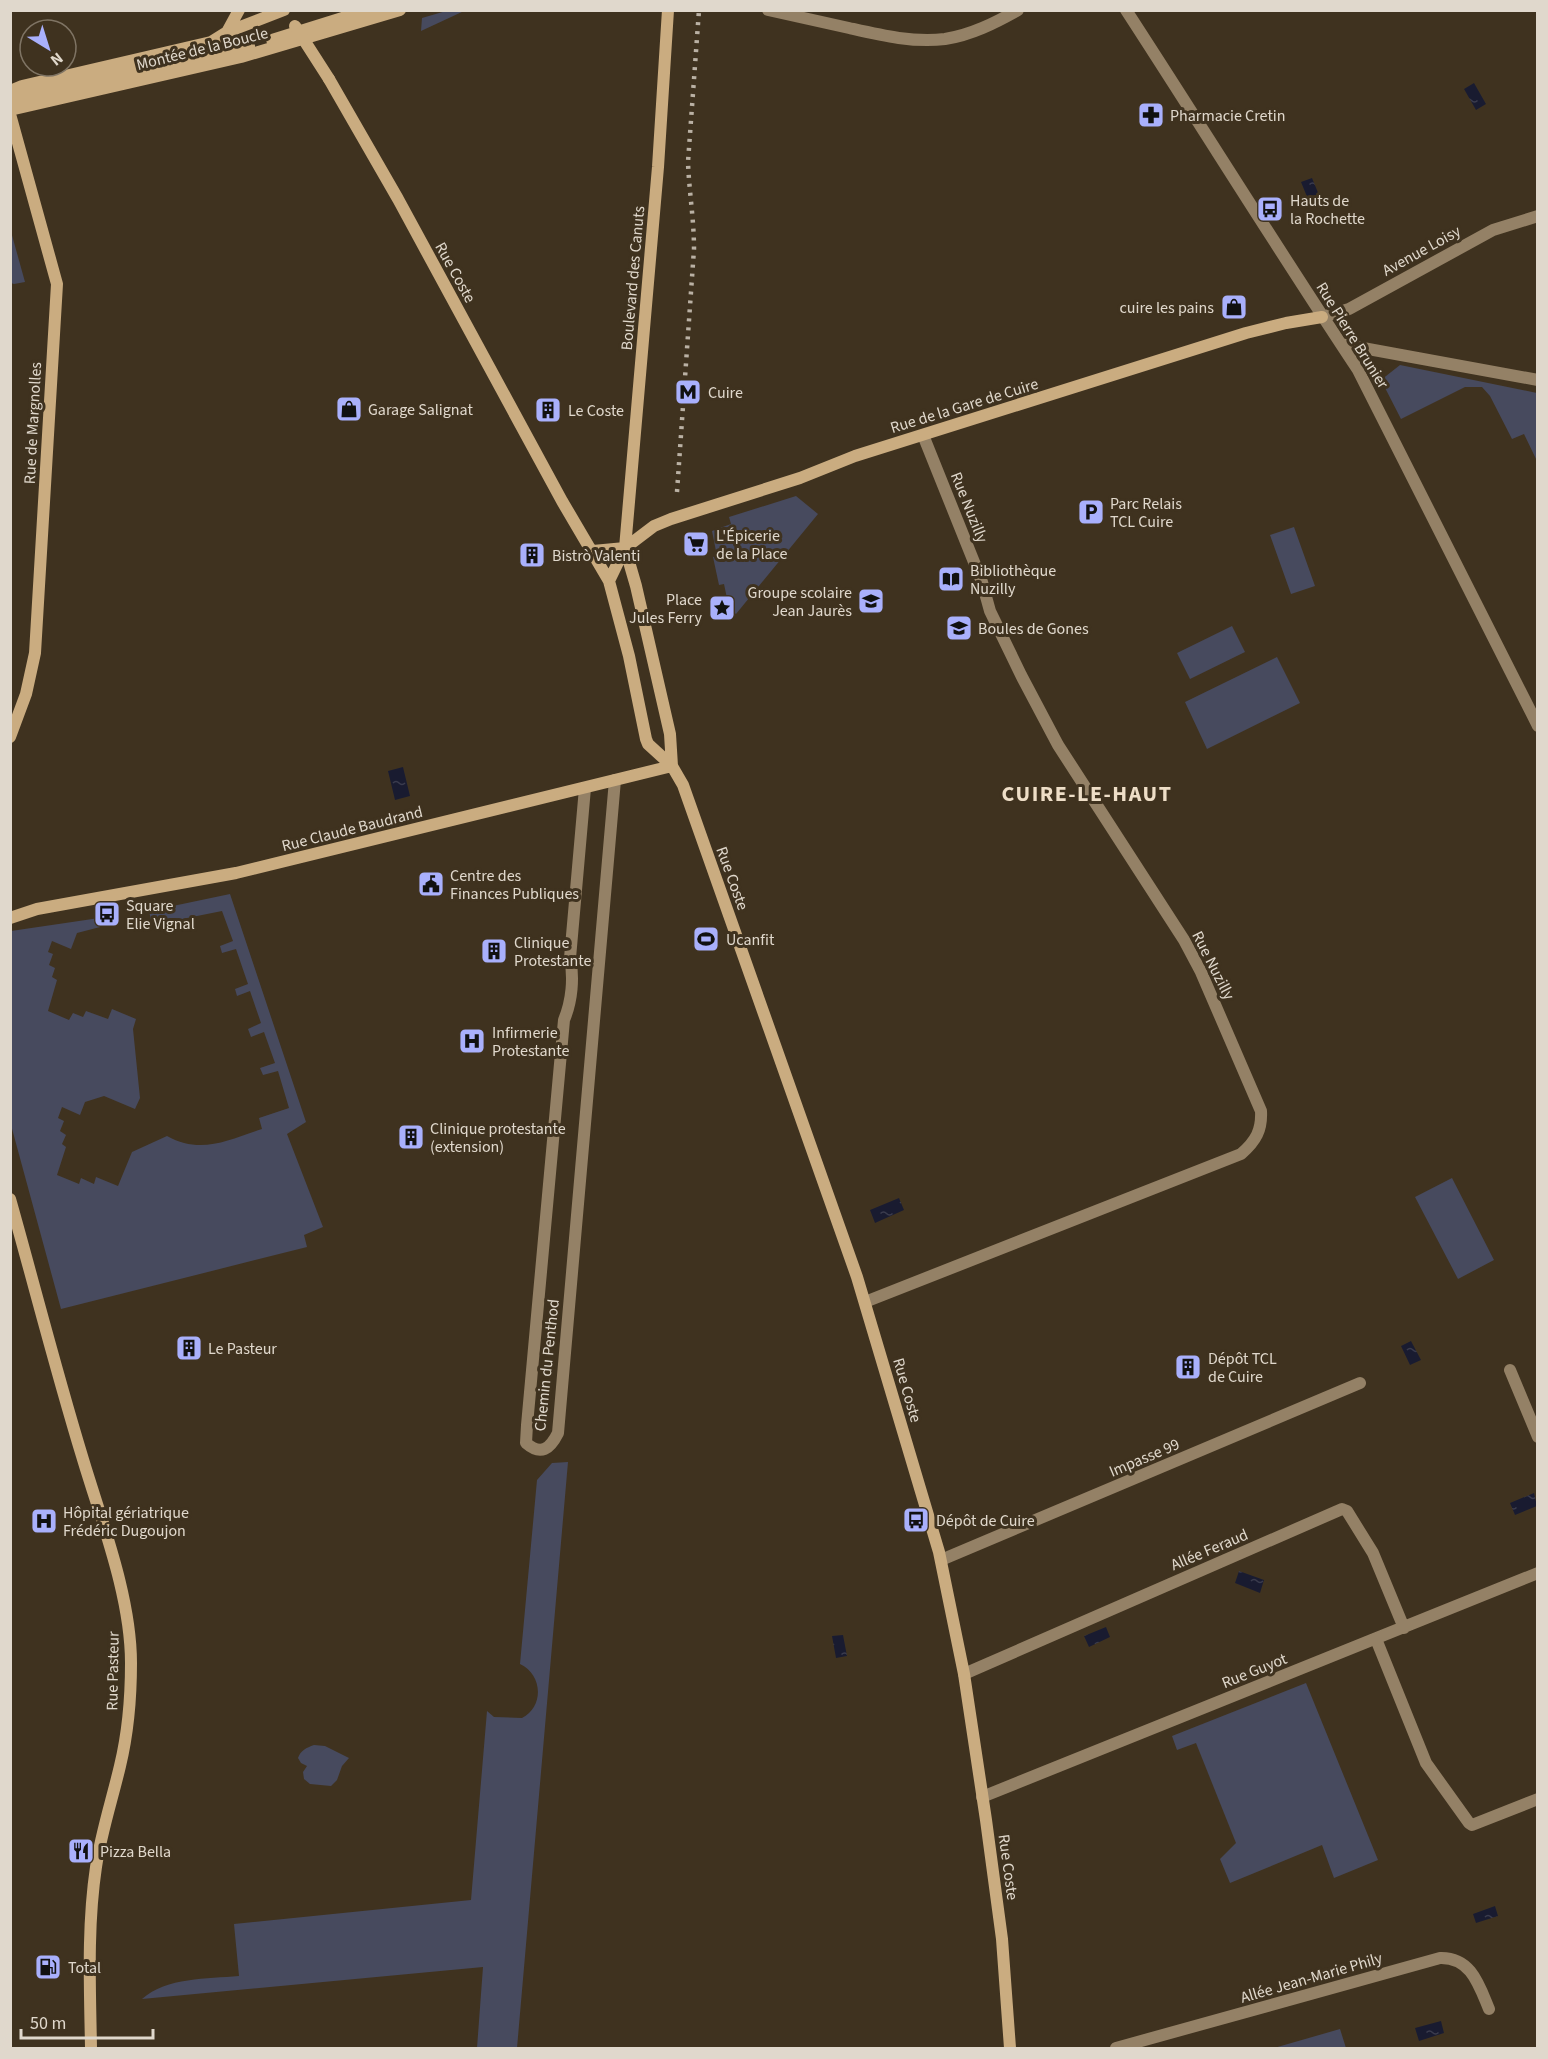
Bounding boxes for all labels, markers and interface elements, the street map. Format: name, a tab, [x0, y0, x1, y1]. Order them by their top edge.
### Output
north arrow	[18, 18, 78, 78]
street label: Montée de la Boucle	[134, 22, 270, 76]
text: N	[46, 47, 68, 71]
pharmacy icon: Pharmacie Cretin	[1136, 100, 1166, 130]
place label: Pharmacie Cretin	[1170, 105, 1285, 127]
place label: Hauts de la Rochette	[1290, 190, 1365, 230]
bus stop icon: Hauts de la Rochette	[1255, 194, 1285, 224]
street label: Boulevard des Canuts	[616, 205, 650, 351]
street label: Avenue Loisy	[1378, 220, 1465, 282]
street label: Rue Coste	[429, 238, 481, 307]
street label: Rue Pierre Brunier	[1311, 278, 1394, 393]
shop icon: cuire les pains	[1219, 292, 1249, 322]
place label: cuire les pains	[1120, 297, 1214, 319]
street label: Rue de Margnolles	[19, 361, 47, 485]
street label: Rue de la Gare de Cuire	[888, 373, 1041, 439]
metro station icon: Cuire	[673, 377, 703, 407]
place label: Cuire	[708, 382, 743, 404]
shop icon: Garage Salignat	[334, 394, 364, 424]
building icon: Le Coste	[533, 395, 563, 425]
place label: Garage Salignat	[368, 399, 473, 421]
place label: Le Coste	[568, 400, 624, 422]
street label: Rue Nuzilly	[945, 469, 993, 546]
place label: Parc Relais TCL Cuire	[1110, 493, 1182, 533]
parking icon: Parc Relais TCL Cuire	[1076, 497, 1106, 527]
place label: L'Épicerie de la Place	[716, 525, 788, 565]
supermarket icon: L'Épicerie de la Place	[681, 529, 711, 559]
building icon: Bistrò Valenti	[517, 540, 547, 570]
place label: Bistrò Valenti	[552, 545, 640, 567]
place label: Bibliothèque Nuzilly	[970, 560, 1056, 600]
library icon: Bibliothèque Nuzilly	[936, 564, 966, 594]
place label: Groupe scolaire Jean Jaurès	[748, 582, 852, 622]
school or university icon: Groupe scolaire Jean Jaurès	[856, 586, 886, 616]
place label: Place Jules Ferry	[629, 589, 703, 629]
place icon: Place Jules Ferry	[707, 593, 737, 623]
school or university icon: Boules de Gones	[944, 613, 974, 643]
place label: Boules de Gones	[978, 618, 1089, 640]
district label: CUIRE-LE-HAUT	[1002, 778, 1172, 810]
street label: Rue Claude Baudrand	[279, 801, 425, 857]
street label: Rue Coste	[710, 843, 754, 913]
place label: Centre des Finances Publiques	[450, 865, 579, 905]
public building icon: Centre des Finances Publiques	[416, 869, 446, 899]
place label: Square Elie Vignal	[126, 895, 195, 935]
bus stop icon: Square Elie Vignal	[92, 899, 122, 929]
sports icon: Ucanfit	[691, 924, 721, 954]
street label: Rue Nuzilly	[1186, 927, 1240, 1004]
place label: Ucanfit	[726, 929, 775, 951]
place label: Clinique Protestante	[514, 932, 591, 972]
building icon: Clinique Protestante	[479, 936, 509, 966]
place label: Infirmerie Protestante	[492, 1022, 569, 1062]
hospital icon: Infirmerie Protestante	[457, 1026, 487, 1056]
place label: Clinique protestante (extension)	[430, 1118, 566, 1158]
building icon: Clinique protestante (extension)	[396, 1122, 426, 1152]
street label: Chemin du Penthod	[529, 1298, 565, 1432]
building icon: Le Pasteur	[174, 1333, 204, 1363]
place label: Le Pasteur	[208, 1338, 277, 1360]
place label: Dépôt TCL de Cuire	[1208, 1348, 1277, 1388]
building icon: Dépôt TCL de Cuire	[1173, 1352, 1203, 1382]
street label: Rue Coste	[887, 1355, 927, 1425]
street label: Impasse 99	[1106, 1433, 1183, 1483]
place label: Hôpital gériatrique Frédéric Dugoujon	[63, 1502, 189, 1542]
bus stop icon: Dépôt de Cuire	[901, 1505, 931, 1535]
hospital icon: Hôpital gériatrique Frédéric Dugoujon	[29, 1506, 59, 1536]
place label: Dépôt de Cuire	[936, 1510, 1035, 1532]
street label: Allée Feraud	[1167, 1524, 1252, 1576]
street label: Rue Pasteur	[101, 1631, 125, 1711]
street label: Rue Guyot	[1218, 1648, 1291, 1694]
street label: Rue Coste	[993, 1833, 1024, 1902]
restaurant icon: Pizza Bella	[66, 1836, 96, 1866]
place label: Pizza Bella	[100, 1841, 171, 1863]
street label: Allée Jean-Marie Phily	[1238, 1947, 1385, 2009]
fuel station icon: Total	[33, 1952, 63, 1982]
place label: Total	[68, 1957, 101, 1979]
scale bar	[21, 2002, 153, 2040]
text: 50 m	[30, 2011, 66, 2036]

